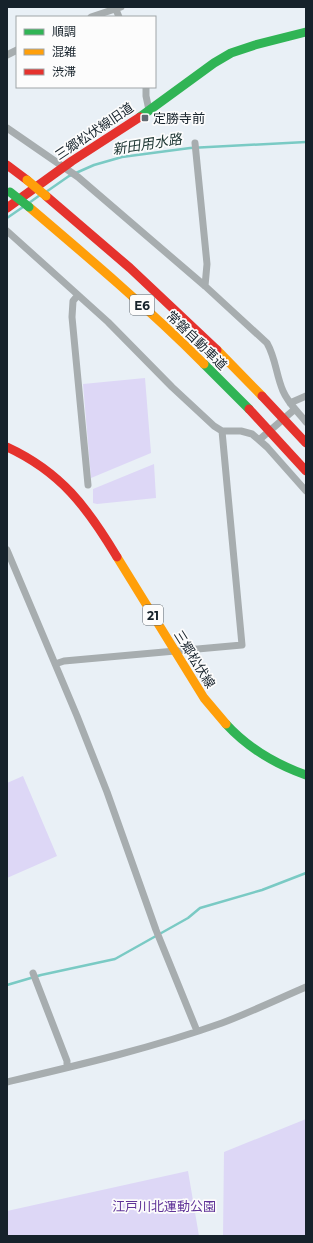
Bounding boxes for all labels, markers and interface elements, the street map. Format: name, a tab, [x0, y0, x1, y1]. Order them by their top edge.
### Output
legend	[16, 16, 156, 88]
text: 順調	[52, 24, 76, 39]
text: 混雑	[52, 44, 76, 59]
text: 渋滞	[52, 64, 76, 79]
street label: 三郷松伏線旧道	[52, 99, 136, 163]
place label: 定勝寺前	[153, 110, 205, 126]
marker: 定勝寺前	[140, 113, 150, 123]
water label: 新田用水路	[111, 129, 184, 158]
road number: E6	[130, 295, 154, 315]
street label: 常磐自動車道	[163, 307, 231, 373]
road number: 21	[143, 605, 163, 625]
street label: 三郷松伏線	[171, 627, 219, 691]
park label: 江戸川北運動公園	[112, 1198, 216, 1214]

